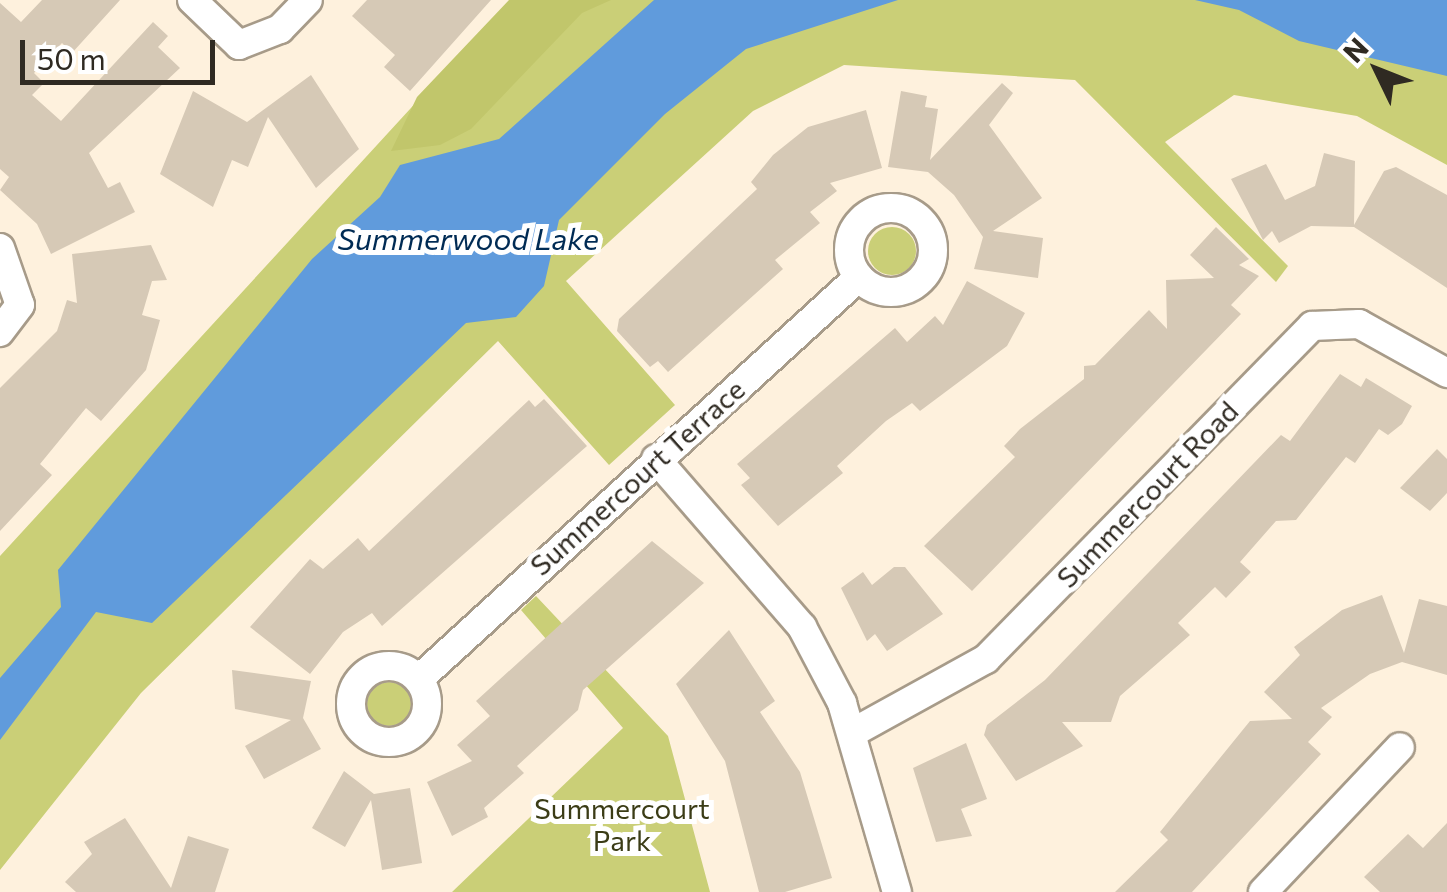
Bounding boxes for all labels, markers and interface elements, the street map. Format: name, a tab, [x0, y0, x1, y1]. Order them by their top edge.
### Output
scale bar	[25, 20, 220, 82]
north arrow	[1327, 20, 1427, 120]
text: N	[1335, 30, 1375, 69]
text: 50 m	[37, 39, 106, 76]
water label: Summerwood Lake	[337, 220, 599, 256]
street label: Summercourt Terrace	[523, 372, 751, 582]
street label: Summercourt Road	[1049, 394, 1245, 594]
park label: Summercourt Park	[534, 791, 710, 857]

